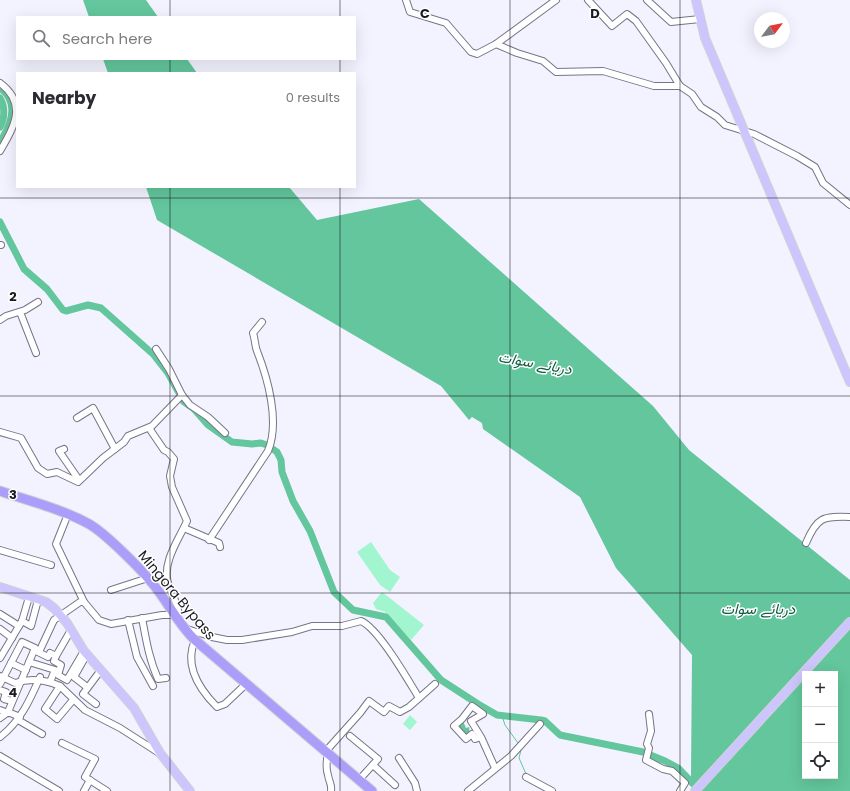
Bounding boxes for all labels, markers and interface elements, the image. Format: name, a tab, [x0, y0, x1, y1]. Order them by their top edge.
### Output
text: C	[420, 4, 430, 23]
text: D	[590, 4, 600, 23]
north arrow	[754, 12, 790, 48]
search box	[16, 16, 356, 60]
icon: search	[30, 27, 52, 49]
text: Search here	[62, 28, 152, 49]
text: Nearby	[32, 86, 96, 110]
text: 0 results	[286, 88, 340, 107]
text: 2	[9, 287, 17, 306]
water label: دریائے سوات	[497, 346, 574, 379]
text: 3	[9, 485, 17, 504]
street label: Mingora Bypass	[134, 546, 220, 644]
water label: دریائے سوات	[721, 598, 796, 619]
map controls	[802, 671, 838, 779]
button: +	[802, 671, 838, 707]
text: 4	[9, 683, 18, 702]
button: −	[802, 707, 838, 743]
button: locate	[802, 743, 838, 779]

